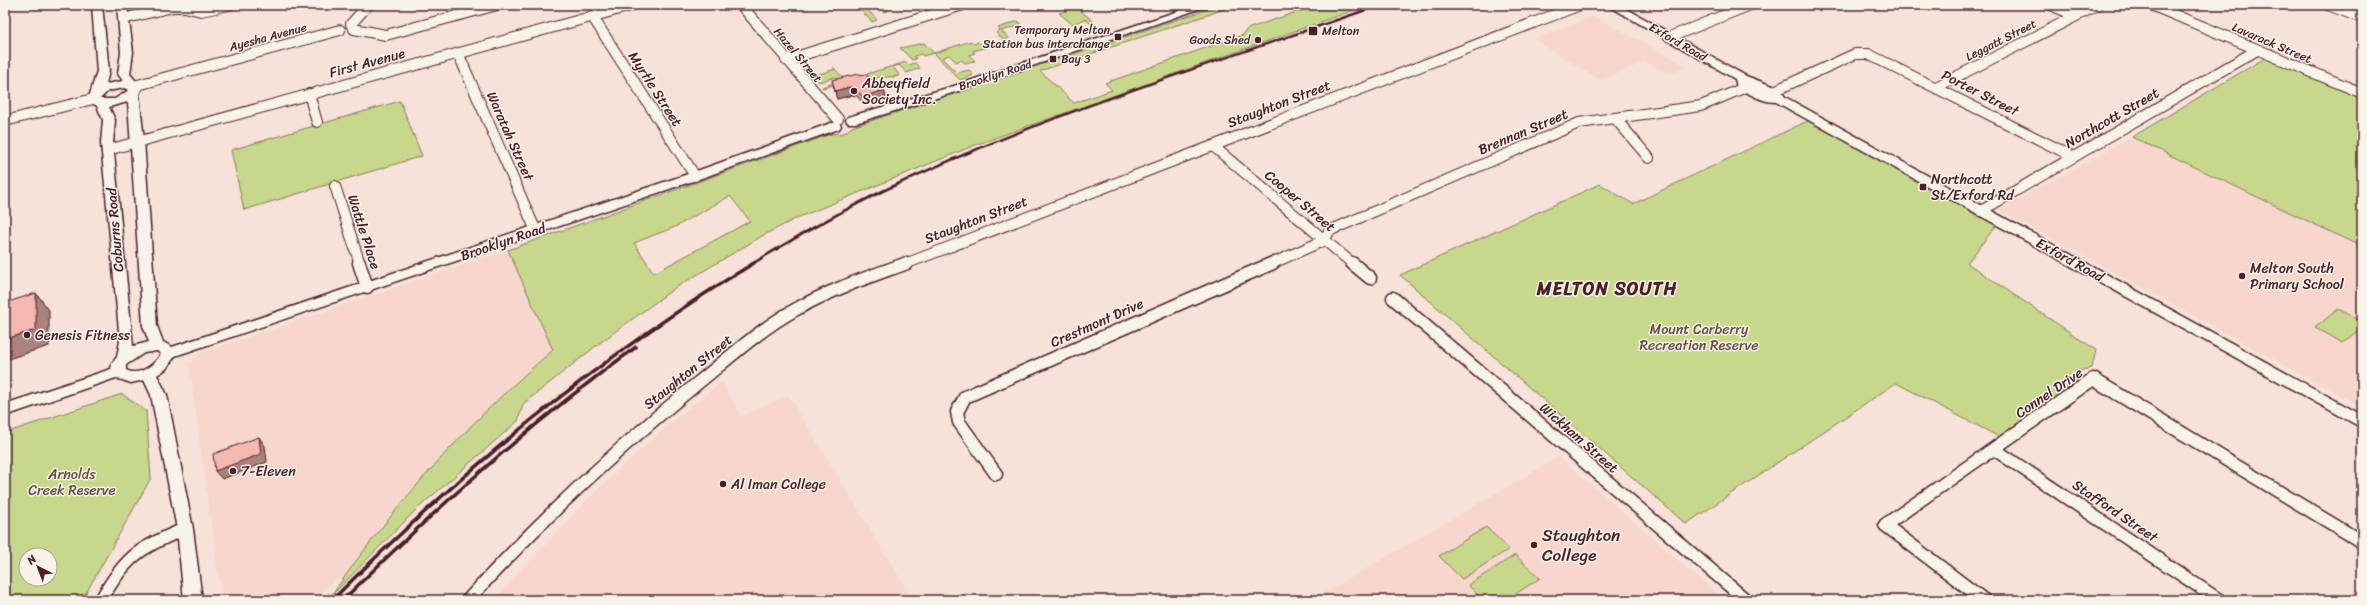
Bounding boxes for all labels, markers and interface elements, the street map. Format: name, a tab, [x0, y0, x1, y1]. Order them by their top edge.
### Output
street label: Leggatt Street	[1962, 13, 2040, 67]
street label: Ayesha Avenue	[226, 16, 309, 58]
street label: Exford Road	[1645, 16, 1712, 68]
street label: Lavarack Street	[2229, 16, 2315, 70]
place label: Temporary Melton Station bus interchange	[983, 19, 1111, 55]
place label: Melton	[1322, 20, 1360, 42]
street label: Hazel Street	[768, 22, 828, 88]
marker: Melton	[1307, 25, 1319, 37]
place label: Goods Shed	[1189, 29, 1252, 51]
marker: Temporary Melton Station bus interchange	[1113, 32, 1123, 42]
marker: Goods Shed	[1253, 35, 1263, 45]
street label: First Avenue	[326, 41, 408, 85]
street label: Myrtle Street	[621, 46, 689, 132]
place label: Bay 3	[1061, 48, 1091, 70]
street label: Brooklyn Road	[955, 53, 1035, 97]
marker: Bay 3	[1048, 54, 1058, 64]
street label: Porter Street	[1937, 63, 2024, 124]
place label: Abbeyfield Society Inc.	[861, 71, 937, 112]
street label: Staughton Street	[1224, 73, 1334, 135]
street label: Northcott Street	[2060, 81, 2164, 155]
marker: Abbeyfield Society Inc.	[849, 86, 859, 96]
street label: Waratah Street	[479, 87, 541, 186]
street label: Brennan Street	[1474, 102, 1572, 162]
street label: Cooper Street	[1259, 163, 1341, 239]
place label: Northcott St/Exford Rd	[1931, 167, 2015, 208]
marker: Northcott St/Exford Rd	[1918, 182, 1928, 192]
street label: Coburns Road	[99, 185, 131, 273]
street label: Staughton Street	[921, 189, 1031, 251]
street label: Wattle Place	[340, 191, 388, 273]
street label: Brooklyn Road	[457, 215, 551, 268]
street label: Exford Road	[2031, 231, 2110, 290]
place label: Melton South Primary School	[2250, 256, 2345, 297]
marker: Melton South Primary School	[2237, 271, 2247, 281]
district label: MELTON SOUTH	[1536, 273, 1677, 305]
street label: Crestmont Drive	[1046, 291, 1148, 355]
park label: Mount Carberry Recreation Reserve	[1640, 317, 1758, 358]
place label: Genesis Fitness	[35, 323, 130, 348]
street label: Staughton Street	[638, 328, 738, 416]
marker: Genesis Fitness	[22, 330, 32, 340]
street label: Connel Drive	[2010, 361, 2088, 425]
street label: Wickham Street	[1534, 396, 1624, 480]
place label: 7-Eleven	[241, 459, 296, 484]
park label: Arnolds Creek Reserve	[28, 462, 116, 503]
marker: 7-Eleven	[228, 466, 238, 476]
place label: Al Iman College	[730, 472, 826, 497]
street label: Stafford Street	[2067, 473, 2164, 550]
marker: Al Iman College	[718, 479, 728, 489]
place label: Staughton College	[1542, 520, 1620, 570]
marker: Staughton College	[1529, 540, 1539, 550]
north arrow	[18, 547, 58, 587]
text: N	[22, 550, 41, 570]

